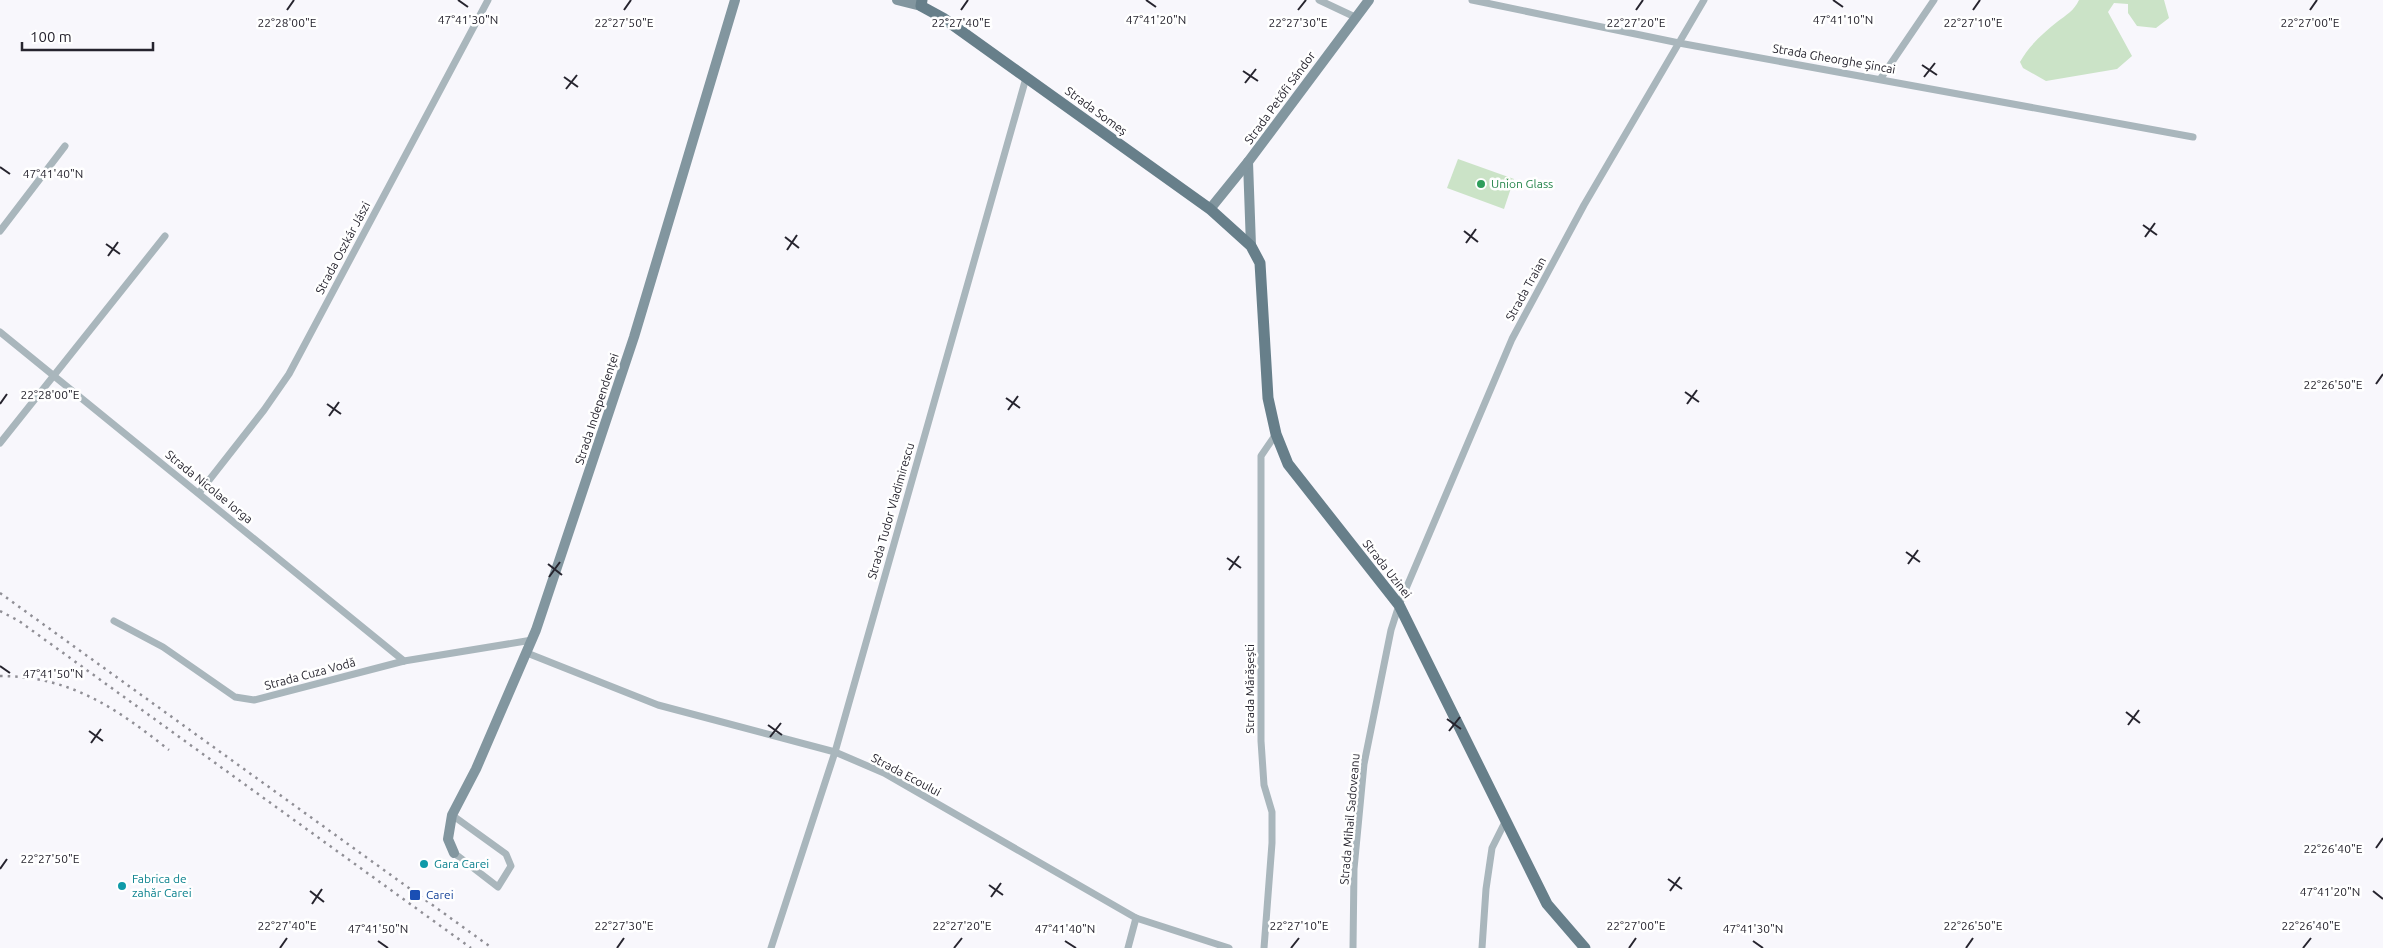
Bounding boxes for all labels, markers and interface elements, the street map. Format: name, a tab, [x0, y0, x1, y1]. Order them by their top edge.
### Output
text: 47°41'30"N	[438, 13, 498, 26]
text: 47°41'20"N	[1126, 13, 1186, 26]
text: 47°41'10"N	[1813, 13, 1873, 26]
text: 22°28'00"E	[258, 16, 317, 29]
text: 22°27'50"E	[595, 16, 654, 29]
text: 22°27'40"E	[932, 16, 991, 29]
text: 22°27'30"E	[1269, 16, 1328, 29]
text: 22°27'20"E	[1607, 16, 1666, 29]
text: 22°27'10"E	[1944, 16, 2003, 29]
text: 22°27'00"E	[2281, 16, 2340, 29]
scale bar	[22, 20, 154, 52]
text: 100 m	[30, 28, 72, 45]
street label: Strada Gheorghe Șincai	[1772, 41, 1897, 76]
street label: Strada Petőfi Sándor	[1242, 49, 1318, 146]
street label: Strada Someș	[1063, 84, 1130, 137]
text: 47°41'40"N	[23, 167, 83, 180]
place label: Union Glass	[1491, 177, 1553, 190]
marker: Union Glass	[1475, 178, 1487, 190]
street label: Strada Oszkár Jászi	[313, 199, 372, 296]
street label: Strada Traian	[1503, 255, 1548, 323]
street label: Strada Independenței	[572, 351, 621, 466]
text: 22°26'50"E	[2304, 378, 2363, 391]
text: 22°28'00"E	[21, 388, 80, 401]
street label: Strada Tudor Vladimirescu	[865, 441, 916, 580]
street label: Strada Nicolae Iorga	[163, 448, 255, 526]
street label: Strada Uzinei	[1361, 537, 1414, 601]
street label: Strada Mărășești	[1243, 644, 1256, 734]
street label: Strada Cuza Vodă	[263, 655, 357, 692]
text: 47°41'50"N	[23, 667, 83, 680]
street label: Strada Ecoului	[869, 751, 943, 798]
street label: Strada Mihail Sadoveanu	[1337, 753, 1362, 885]
text: 22°26'40"E	[2304, 842, 2363, 855]
text: 22°27'50"E	[21, 852, 80, 865]
place label: Gara Carei	[434, 857, 489, 870]
marker: Gara Carei	[418, 858, 430, 870]
place label: Fabrica de zahăr Carei	[132, 872, 192, 899]
marker: Fabrica de zahăr Carei	[116, 880, 128, 892]
text: 47°41'20"N	[2300, 885, 2360, 898]
marker: Carei	[408, 888, 422, 902]
place label: Carei	[426, 888, 454, 901]
text: 22°27'40"E	[258, 919, 317, 932]
text: 22°27'30"E	[595, 919, 654, 932]
text: 22°27'20"E	[933, 919, 992, 932]
text: 22°27'10"E	[1270, 919, 1329, 932]
text: 22°27'00"E	[1607, 919, 1666, 932]
text: 22°26'50"E	[1944, 919, 2003, 932]
text: 22°26'40"E	[2282, 919, 2341, 932]
text: 47°41'50"N	[348, 922, 408, 935]
text: 47°41'40"N	[1035, 922, 1095, 935]
text: 47°41'30"N	[1723, 922, 1783, 935]

